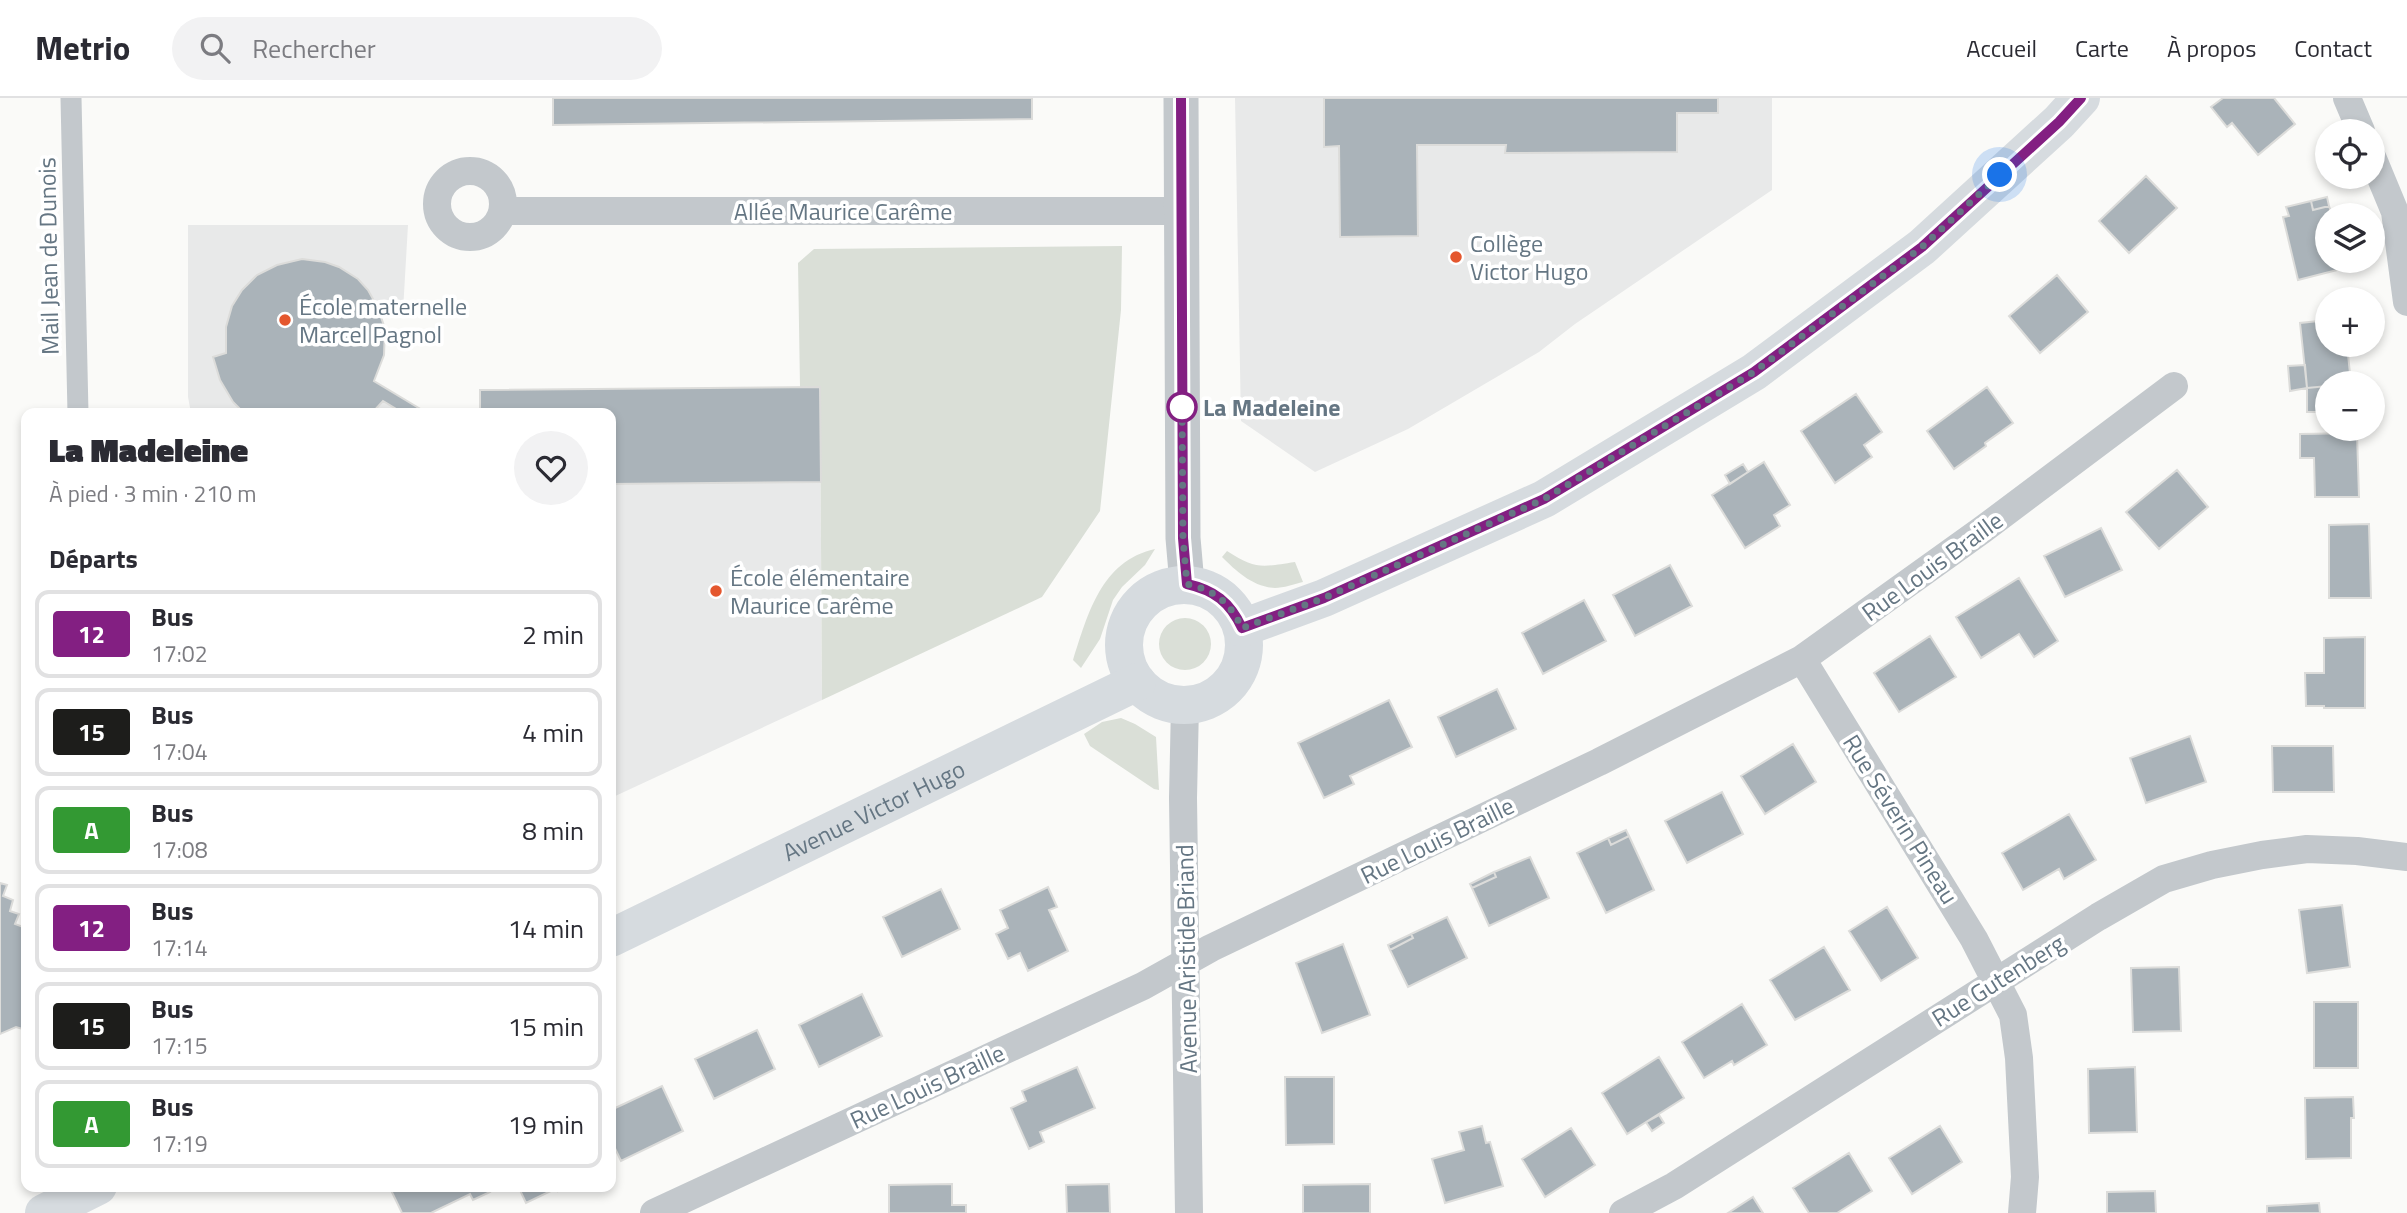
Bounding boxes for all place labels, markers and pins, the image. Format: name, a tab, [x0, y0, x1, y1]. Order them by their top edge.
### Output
place label: Collège Victor Hugo	[1470, 225, 1588, 289]
marker: Collège Victor Hugo	[1448, 249, 1464, 265]
place label: École maternelle Marcel Pagnol	[299, 288, 467, 352]
marker: École maternelle Marcel Pagnol	[277, 312, 293, 328]
place label: La Madeleine	[1203, 389, 1341, 425]
marker: La Madeleine	[1167, 392, 1197, 422]
place label: École élémentaire Maurice Carême	[730, 559, 910, 623]
marker: École élémentaire Maurice Carême	[708, 583, 724, 599]

